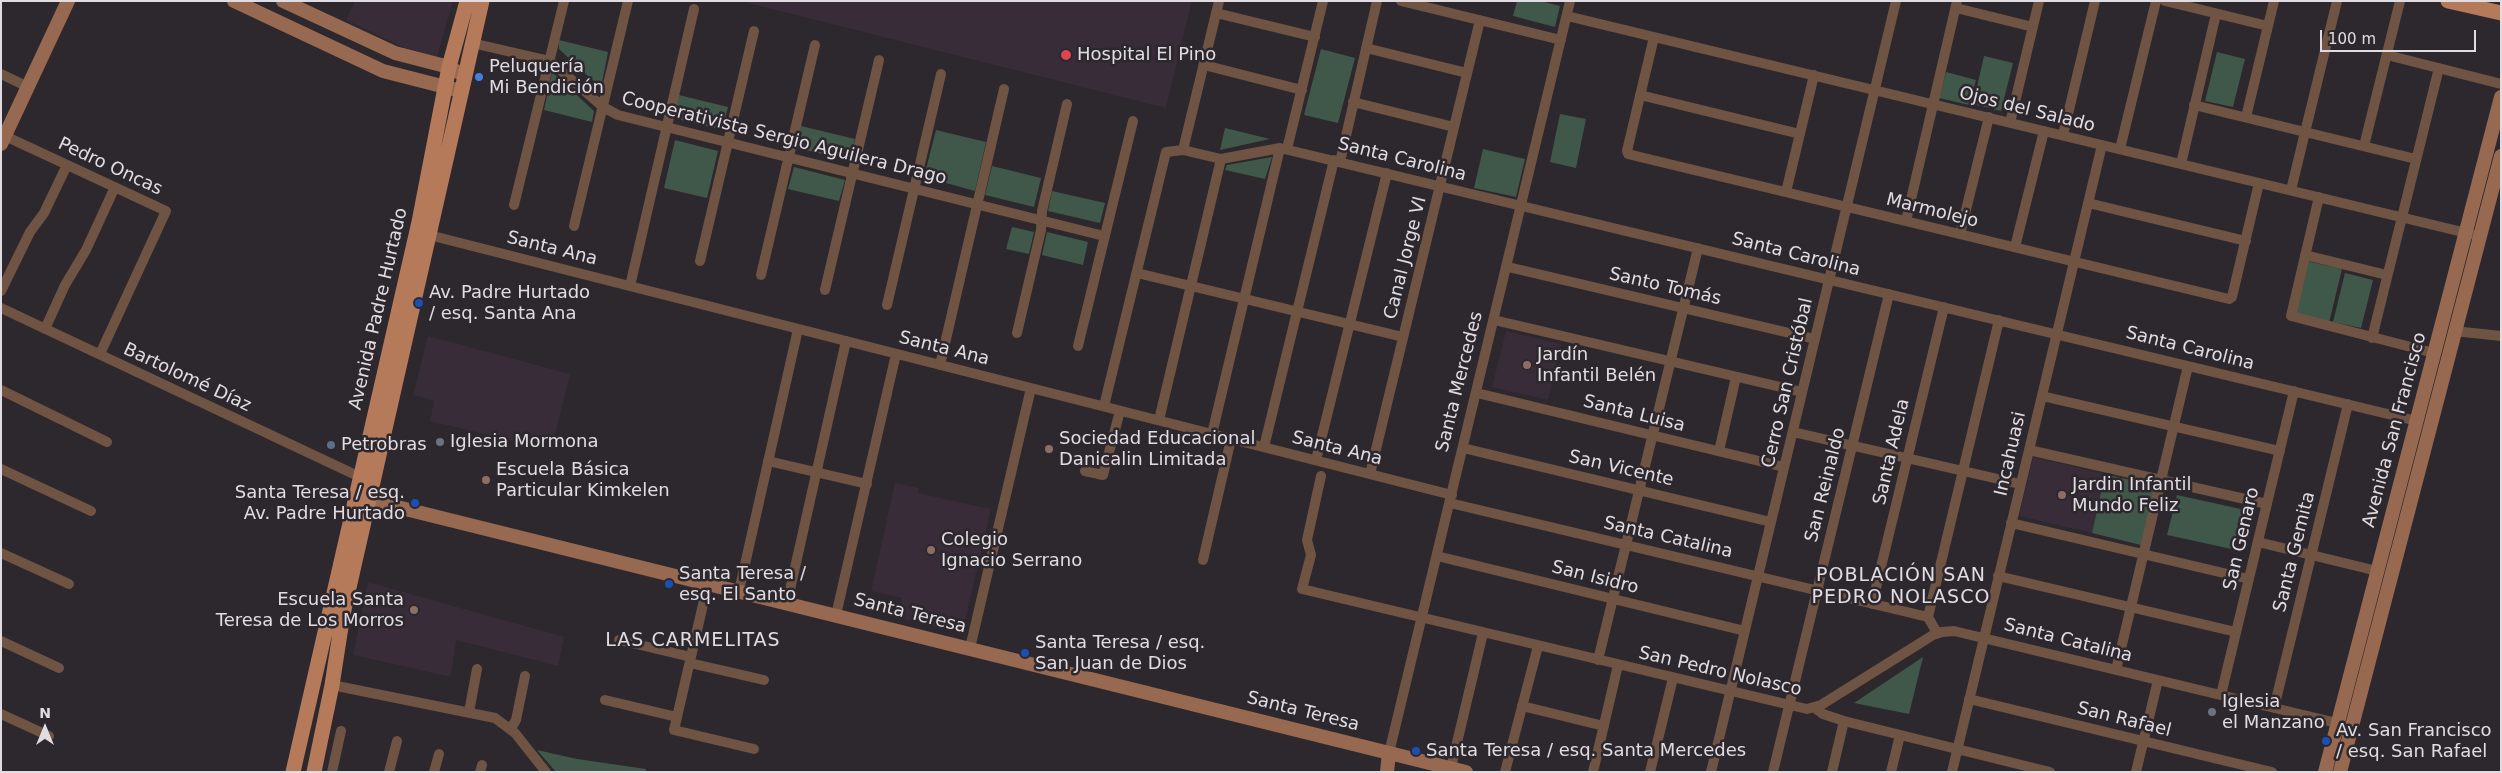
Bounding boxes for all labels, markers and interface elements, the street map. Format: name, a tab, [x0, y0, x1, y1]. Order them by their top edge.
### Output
scale bar	[2322, 20, 2478, 52]
text: 100 m	[2328, 30, 2376, 48]
place label: Hospital El Pino	[1077, 44, 1216, 66]
marker: Hospital El Pino	[1059, 48, 1073, 62]
place label: Peluquería Mi Bendición	[489, 56, 604, 98]
marker: Peluquería Mi Bendición	[473, 71, 485, 83]
street label: Ojos del Salado	[1957, 83, 2097, 137]
street label: Cooperativista Sergio Aguilera Drago	[619, 88, 949, 190]
street label: Pedro Oncas	[55, 133, 165, 201]
street label: Santa Carolina	[1335, 134, 1469, 186]
street label: Marmolejo	[1884, 189, 1980, 233]
street label: Canal Jorge VI	[1380, 194, 1432, 322]
street label: Avenida Padre Hurtado	[345, 206, 413, 412]
street label: Santa Ana	[505, 227, 599, 271]
street label: Santa Carolina	[1729, 229, 1863, 281]
street label: Santo Tomás	[1607, 264, 1723, 310]
place label: Av. Padre Hurtado / esq. Santa Ana	[429, 282, 590, 324]
street label: Cerro San Cristóbal	[1758, 296, 1818, 470]
marker: Av. Padre Hurtado / esq. Santa Ana	[413, 297, 425, 309]
street label: Santa Mercedes	[1432, 309, 1488, 455]
street label: Santa Carolina	[2123, 323, 2257, 375]
street label: Santa Ana	[897, 327, 991, 371]
street label: Avenida San Francisco	[2359, 330, 2431, 530]
street label: Bartolomé Díaz	[120, 339, 254, 417]
place label: Jardín Infantil Belén	[1537, 344, 1656, 386]
marker: Jardín Infantil Belén	[1521, 359, 1533, 371]
street label: Santa Luisa	[1581, 391, 1687, 437]
street label: Santa Adela	[1869, 397, 1915, 507]
street label: Incahuasi	[1991, 410, 2031, 498]
street label: San Reinaldo	[1801, 426, 1851, 544]
street label: Santa Ana	[1290, 427, 1384, 471]
place label: Sociedad Educacional Danicalin Limitada	[1059, 428, 1255, 470]
place label: Iglesia Mormona	[450, 431, 599, 453]
place label: Petrobras	[341, 434, 427, 456]
marker: Iglesia Mormona	[434, 436, 446, 448]
marker: Petrobras	[325, 439, 337, 451]
marker: Sociedad Educacional Danicalin Limitada	[1043, 443, 1055, 455]
street label: San Vicente	[1566, 446, 1676, 492]
place label: Escuela Básica Particular Kimkelen	[496, 459, 670, 502]
marker: Escuela Básica Particular Kimkelen	[480, 474, 492, 486]
place label: Jardin Infantil Mundo Feliz	[2072, 474, 2192, 516]
place label: Santa Teresa / esq. Av. Padre Hurtado	[235, 482, 405, 524]
street label: San Genaro	[2220, 485, 2264, 593]
marker: Jardin Infantil Mundo Feliz	[2056, 489, 2068, 501]
street label: Santa Gemita	[2270, 490, 2320, 614]
marker: Santa Teresa / esq. Av. Padre Hurtado	[409, 497, 421, 509]
street label: Santa Catalina	[1601, 513, 1735, 563]
place label: Colegio Ignacio Serrano	[941, 529, 1082, 572]
marker: Colegio Ignacio Serrano	[925, 544, 937, 556]
street label: San Isidro	[1549, 557, 1641, 599]
place label: Santa Teresa / esq. El Santo	[679, 563, 806, 606]
district label: POBLACIÓN SAN PEDRO NOLASCO	[1810, 565, 1992, 609]
marker: Santa Teresa / esq. El Santo	[663, 578, 675, 590]
place label: Escuela Santa Teresa de Los Morros	[216, 589, 404, 632]
street label: Santa Teresa	[852, 590, 968, 638]
marker: Escuela Santa Teresa de Los Morros	[408, 604, 420, 616]
street label: Santa Catalina	[2001, 615, 2135, 667]
district label: LAS CARMELITAS	[604, 630, 782, 652]
place label: Santa Teresa / esq. San Juan de Dios	[1035, 632, 1205, 674]
street label: San Pedro Nolasco	[1636, 643, 1804, 701]
marker: Santa Teresa / esq. San Juan de Dios	[1019, 647, 1031, 659]
street label: Santa Teresa	[1245, 688, 1361, 736]
place label: Iglesia el Manzano	[2222, 691, 2325, 734]
street label: San Rafael	[2075, 698, 2173, 742]
north arrow	[20, 703, 70, 753]
text: N	[39, 705, 51, 721]
marker: Iglesia el Manzano	[2206, 706, 2218, 718]
place label: Av. San Francisco / esq. San Rafael	[2336, 720, 2492, 762]
marker: Av. San Francisco / esq. San Rafael	[2320, 735, 2332, 747]
place label: Santa Teresa / esq. Santa Mercedes	[1426, 740, 1746, 762]
marker: Santa Teresa / esq. Santa Mercedes	[1410, 745, 1422, 757]

